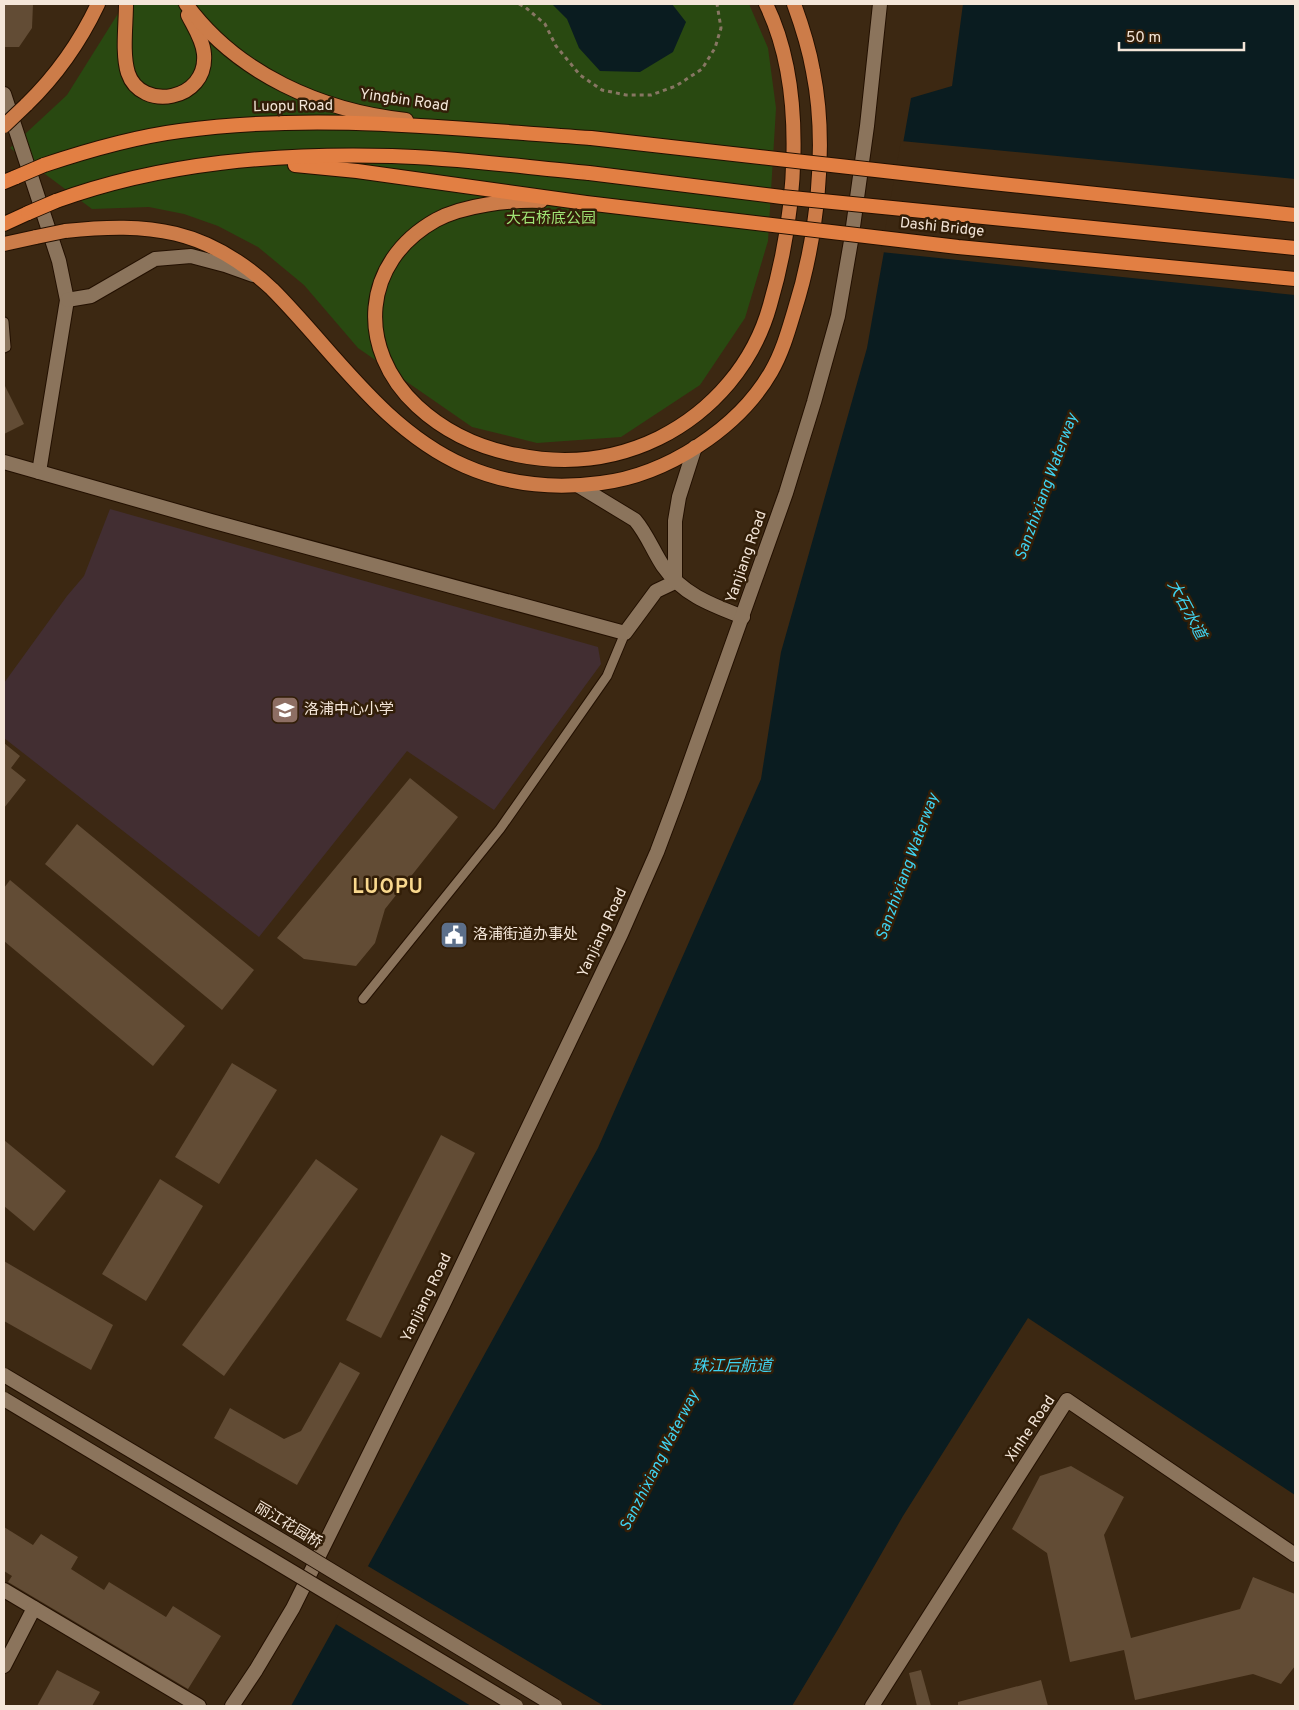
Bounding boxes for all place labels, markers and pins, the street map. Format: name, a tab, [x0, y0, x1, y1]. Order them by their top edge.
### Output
school or university icon: 洛浦中心小学	[270, 695, 300, 725]
place label: 洛浦中心小学	[304, 700, 394, 720]
public building icon: 洛浦街道办事处	[439, 920, 469, 950]
place label: 洛浦街道办事处	[473, 925, 578, 945]

